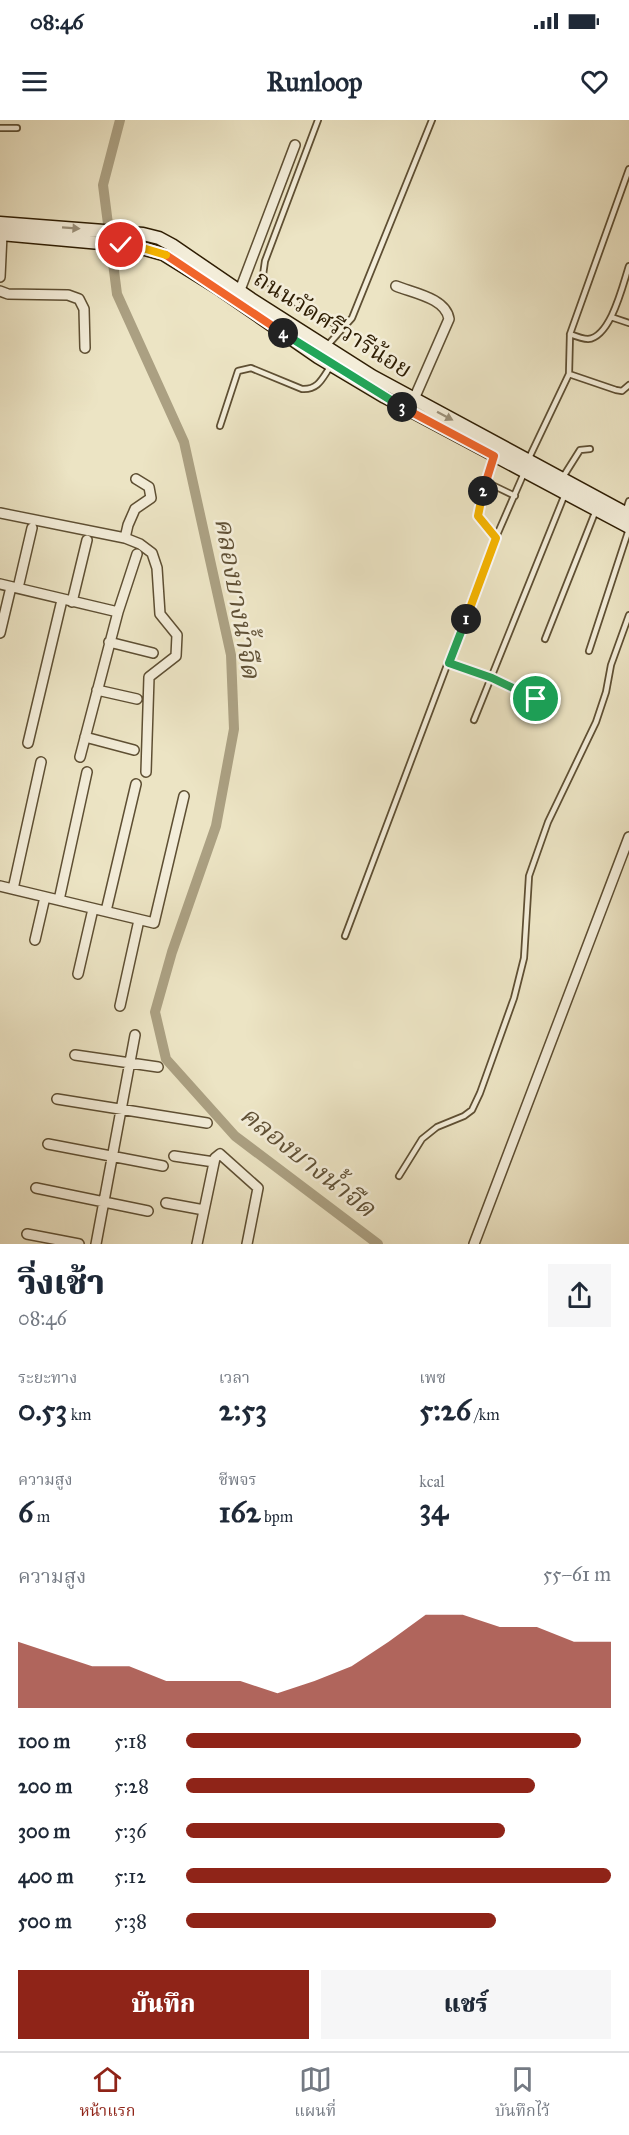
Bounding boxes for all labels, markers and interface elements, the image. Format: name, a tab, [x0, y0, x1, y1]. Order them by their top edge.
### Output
text: 08:46	[30, 8, 84, 35]
icon: menu	[18, 65, 51, 98]
text: Runloop	[266, 65, 363, 98]
icon: heart	[578, 65, 611, 98]
pin	[95, 219, 146, 270]
one-way arrow	[61, 224, 80, 233]
icon: check	[104, 228, 137, 261]
street label: ถนนวัดศรีวารีน้อย	[248, 263, 418, 385]
pin: 4	[268, 318, 298, 348]
text: 4	[279, 323, 287, 342]
pin: 3	[387, 392, 417, 422]
text: 3	[399, 397, 405, 416]
one-way arrow	[436, 410, 454, 420]
pin: 2	[468, 476, 498, 506]
text: 2	[479, 481, 487, 500]
water label: คลองบางน้ำจืด	[208, 515, 271, 682]
pin: 1	[451, 604, 481, 634]
text: 1	[463, 609, 469, 628]
pin	[510, 673, 561, 724]
icon: arrive	[519, 682, 552, 715]
water label: คลองบางน้ำจืด	[234, 1096, 385, 1225]
text: วิ่งเช้า	[18, 1263, 105, 1303]
button: share	[548, 1264, 611, 1327]
text: 08:46	[18, 1306, 67, 1330]
text: ระยะทาง	[18, 1368, 77, 1387]
text: เวลา	[219, 1368, 250, 1387]
text: เพซ	[419, 1368, 446, 1387]
text: 0.53	[18, 1392, 67, 1428]
text: 2:53	[219, 1392, 267, 1428]
text: 5:26	[419, 1392, 471, 1428]
text: km	[67, 1405, 92, 1424]
text: /km	[471, 1405, 500, 1424]
text: ความสูง	[18, 1470, 73, 1489]
text: ชีพจร	[219, 1470, 257, 1489]
text: kcal	[419, 1472, 444, 1491]
text: 34	[419, 1491, 448, 1527]
text: 6	[18, 1494, 33, 1530]
text: 162	[219, 1494, 261, 1530]
text: m	[33, 1507, 50, 1526]
text: bpm	[261, 1507, 293, 1526]
text: 55–61 m	[543, 1562, 611, 1586]
text: ความสูง	[18, 1564, 86, 1588]
text: 100 m	[18, 1729, 70, 1753]
text: 5:18	[114, 1729, 147, 1753]
text: 200 m	[18, 1774, 72, 1798]
text: 5:28	[114, 1774, 149, 1798]
text: 300 m	[18, 1819, 70, 1843]
text: 5:36	[114, 1819, 147, 1843]
text: 400 m	[18, 1864, 74, 1888]
text: 5:12	[114, 1864, 146, 1888]
text: 500 m	[18, 1909, 72, 1933]
text: 5:38	[114, 1909, 147, 1933]
button: บันทึก	[18, 1970, 309, 2039]
button: แชร์	[321, 1970, 611, 2039]
tab: หน้าแรก	[79, 2063, 135, 2125]
tab: แผนที่	[294, 2063, 336, 2125]
tab: บันทึกไว้	[495, 2063, 550, 2125]

